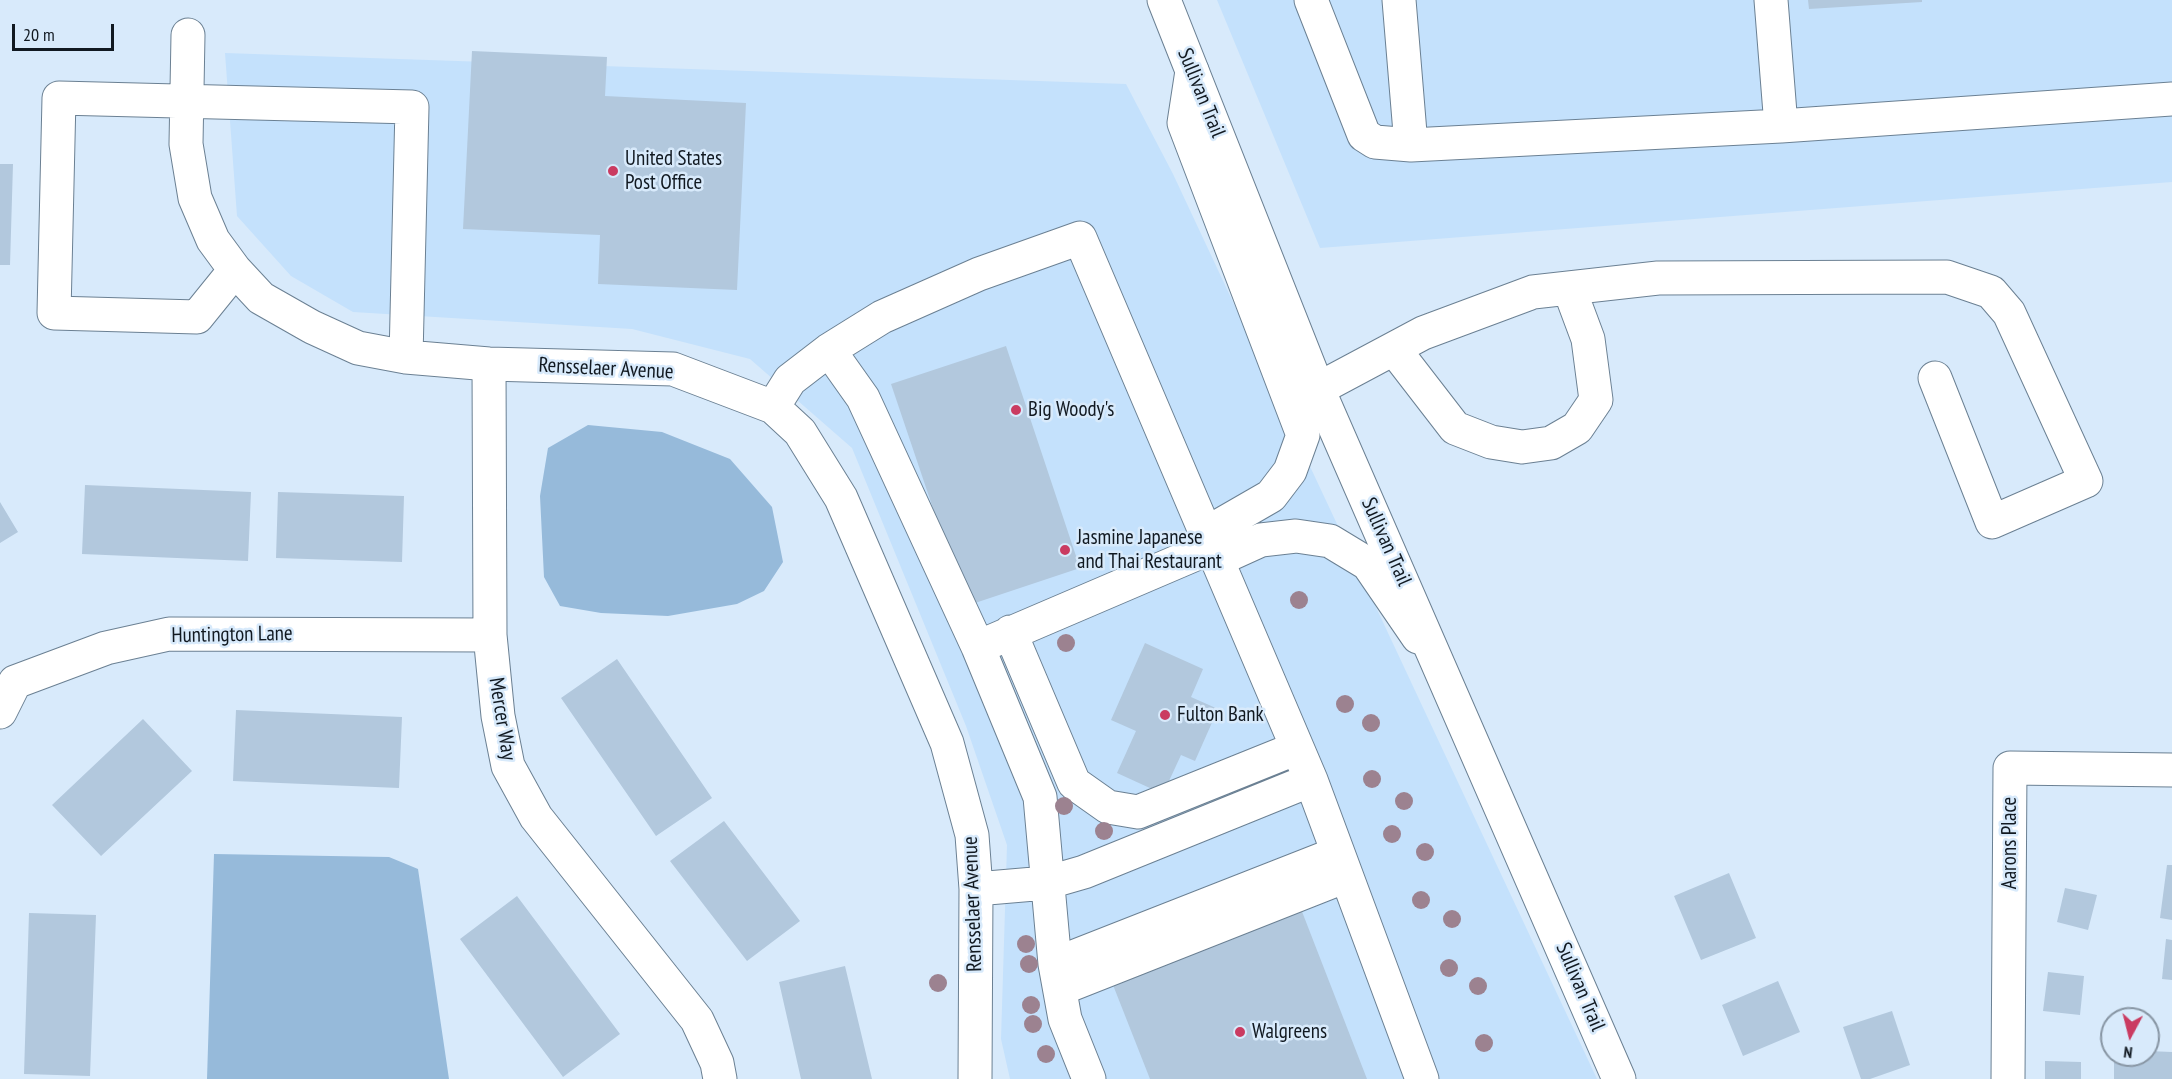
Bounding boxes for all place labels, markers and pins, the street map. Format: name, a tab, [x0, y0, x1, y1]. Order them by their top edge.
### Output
place label: United States Post Office	[625, 146, 722, 196]
marker: United States Post Office	[606, 164, 620, 178]
place label: Big Woody's	[1028, 397, 1114, 423]
marker: Big Woody's	[1009, 403, 1023, 417]
place label: Jasmine Japanese and Thai Restaurant	[1077, 525, 1222, 575]
marker: Jasmine Japanese and Thai Restaurant	[1058, 543, 1072, 557]
place label: Fulton Bank	[1177, 702, 1264, 728]
marker: Fulton Bank	[1158, 708, 1172, 722]
place label: Walgreens	[1252, 1019, 1327, 1045]
marker: Walgreens	[1233, 1025, 1247, 1039]

